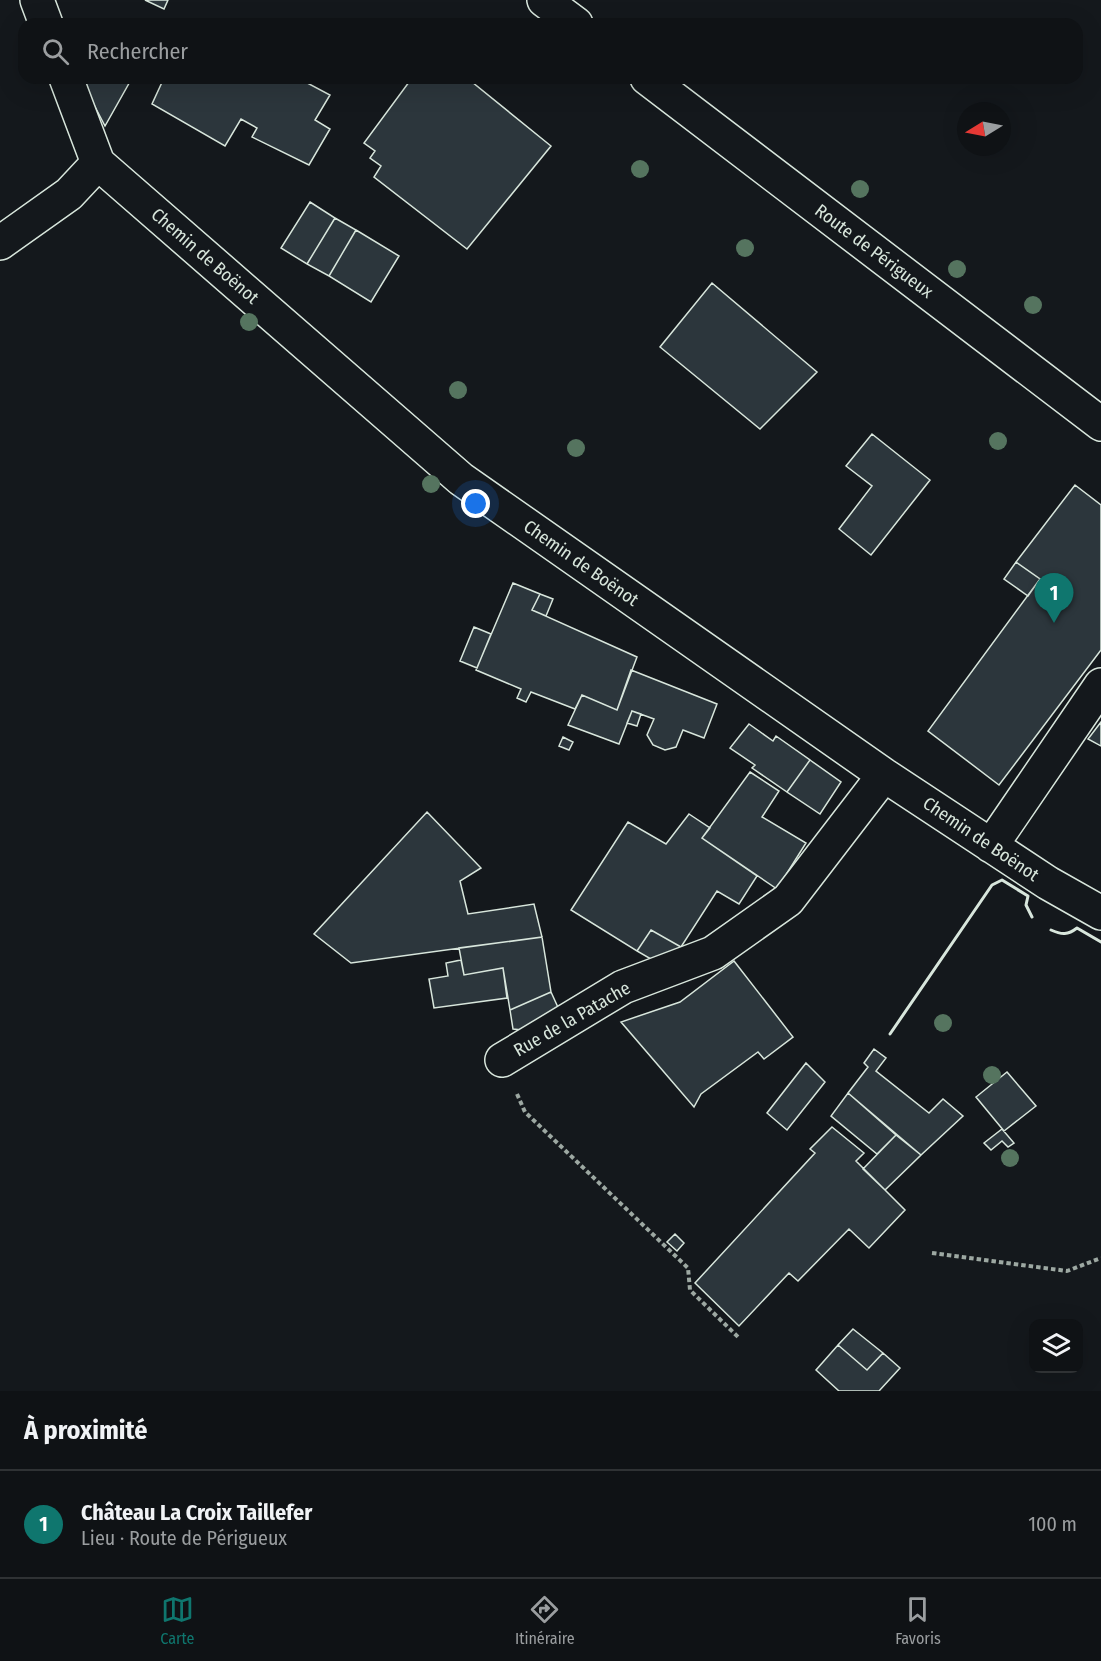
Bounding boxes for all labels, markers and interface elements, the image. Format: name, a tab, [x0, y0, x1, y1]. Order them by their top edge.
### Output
search box	[18, 18, 1083, 84]
icon: search	[39, 35, 72, 68]
text: Rechercher	[87, 38, 188, 65]
north arrow	[957, 102, 1011, 156]
street label: Route de Périgueux	[811, 199, 938, 303]
street label: Chemin de Boënot	[147, 203, 263, 309]
your location	[461, 489, 490, 518]
street label: Chemin de Boënot	[519, 515, 643, 611]
pin: 1	[1034, 574, 1074, 623]
street label: Chemin de Boënot	[919, 792, 1043, 886]
street label: Rue de la Patache	[510, 977, 634, 1061]
map controls	[1029, 1319, 1083, 1373]
button: layers	[1029, 1319, 1083, 1373]
text: À proximité	[24, 1415, 147, 1446]
text: Château La Croix Taillefer	[81, 1499, 312, 1526]
text: 1	[39, 1512, 48, 1536]
text: 100 m	[1028, 1512, 1077, 1536]
text: Lieu · Route de Périgueux	[81, 1526, 287, 1550]
tab: Carte	[160, 1593, 195, 1648]
tab: Itinéraire	[515, 1593, 575, 1648]
tab: Favoris	[895, 1593, 941, 1648]

